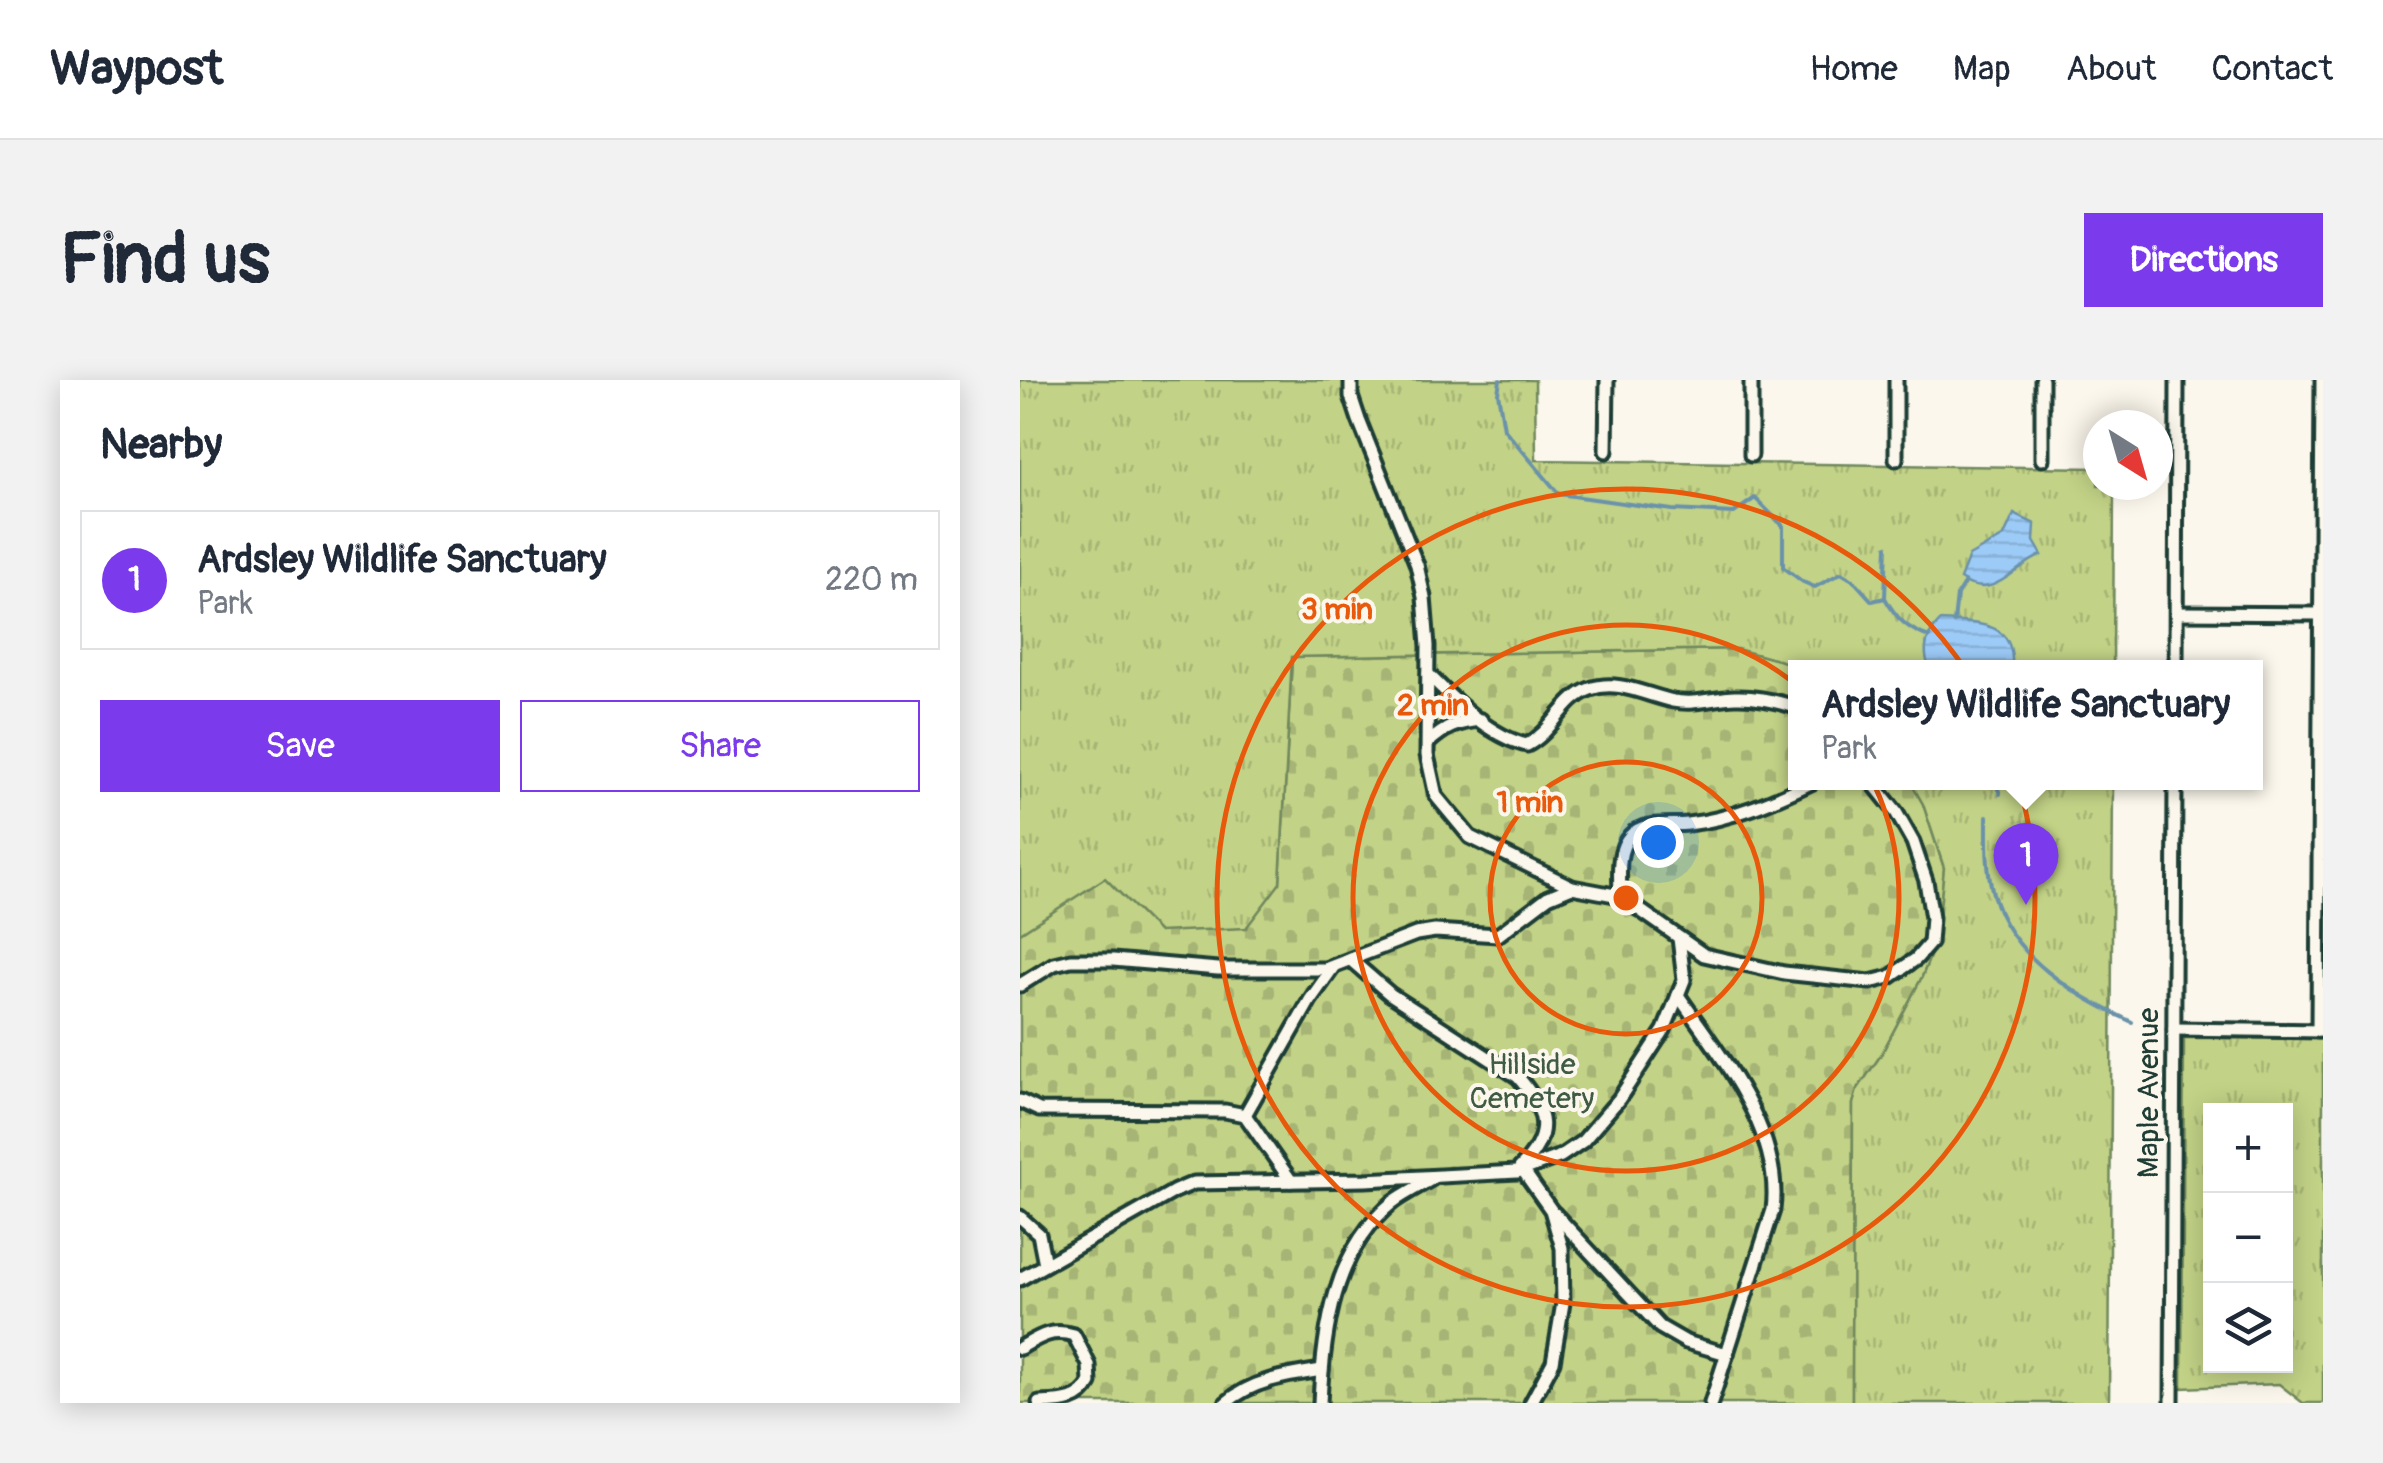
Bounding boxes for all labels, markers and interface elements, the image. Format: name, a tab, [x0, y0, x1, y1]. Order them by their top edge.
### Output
text: Waypost	[50, 39, 223, 99]
text: Home	[1810, 47, 1898, 91]
text: Map	[1953, 47, 2011, 91]
text: About	[2066, 47, 2156, 91]
text: Contact	[2211, 47, 2333, 91]
button: Directions	[2084, 213, 2323, 307]
text: Find us	[60, 216, 270, 304]
north arrow	[2083, 410, 2173, 500]
text: Nearby	[100, 419, 222, 471]
text: Ardsley Wildlife Sanctuary	[197, 536, 607, 584]
text: 1	[128, 560, 141, 600]
text: 220 m	[825, 560, 918, 600]
text: Park	[197, 584, 253, 624]
text: 3 min	[1301, 591, 1373, 628]
popup	[1788, 660, 2263, 790]
text: Ardsley Wildlife Sanctuary	[1821, 681, 2230, 729]
text: 2 min	[1397, 687, 1469, 724]
button: Save	[100, 700, 500, 792]
button: Share	[520, 700, 920, 792]
text: Park	[1821, 729, 1877, 769]
text: 1 min	[1497, 784, 1563, 821]
your location	[1633, 817, 1684, 868]
pin: 1	[1994, 822, 2058, 905]
centre of rings	[1608, 880, 1644, 916]
street label: Maple Avenue	[2130, 1008, 2167, 1178]
park label: Hillside Cemetery	[1470, 1046, 1595, 1117]
map controls	[2203, 1103, 2293, 1373]
button: +	[2203, 1103, 2293, 1193]
button: −	[2203, 1193, 2293, 1283]
button: layers	[2203, 1283, 2293, 1373]

